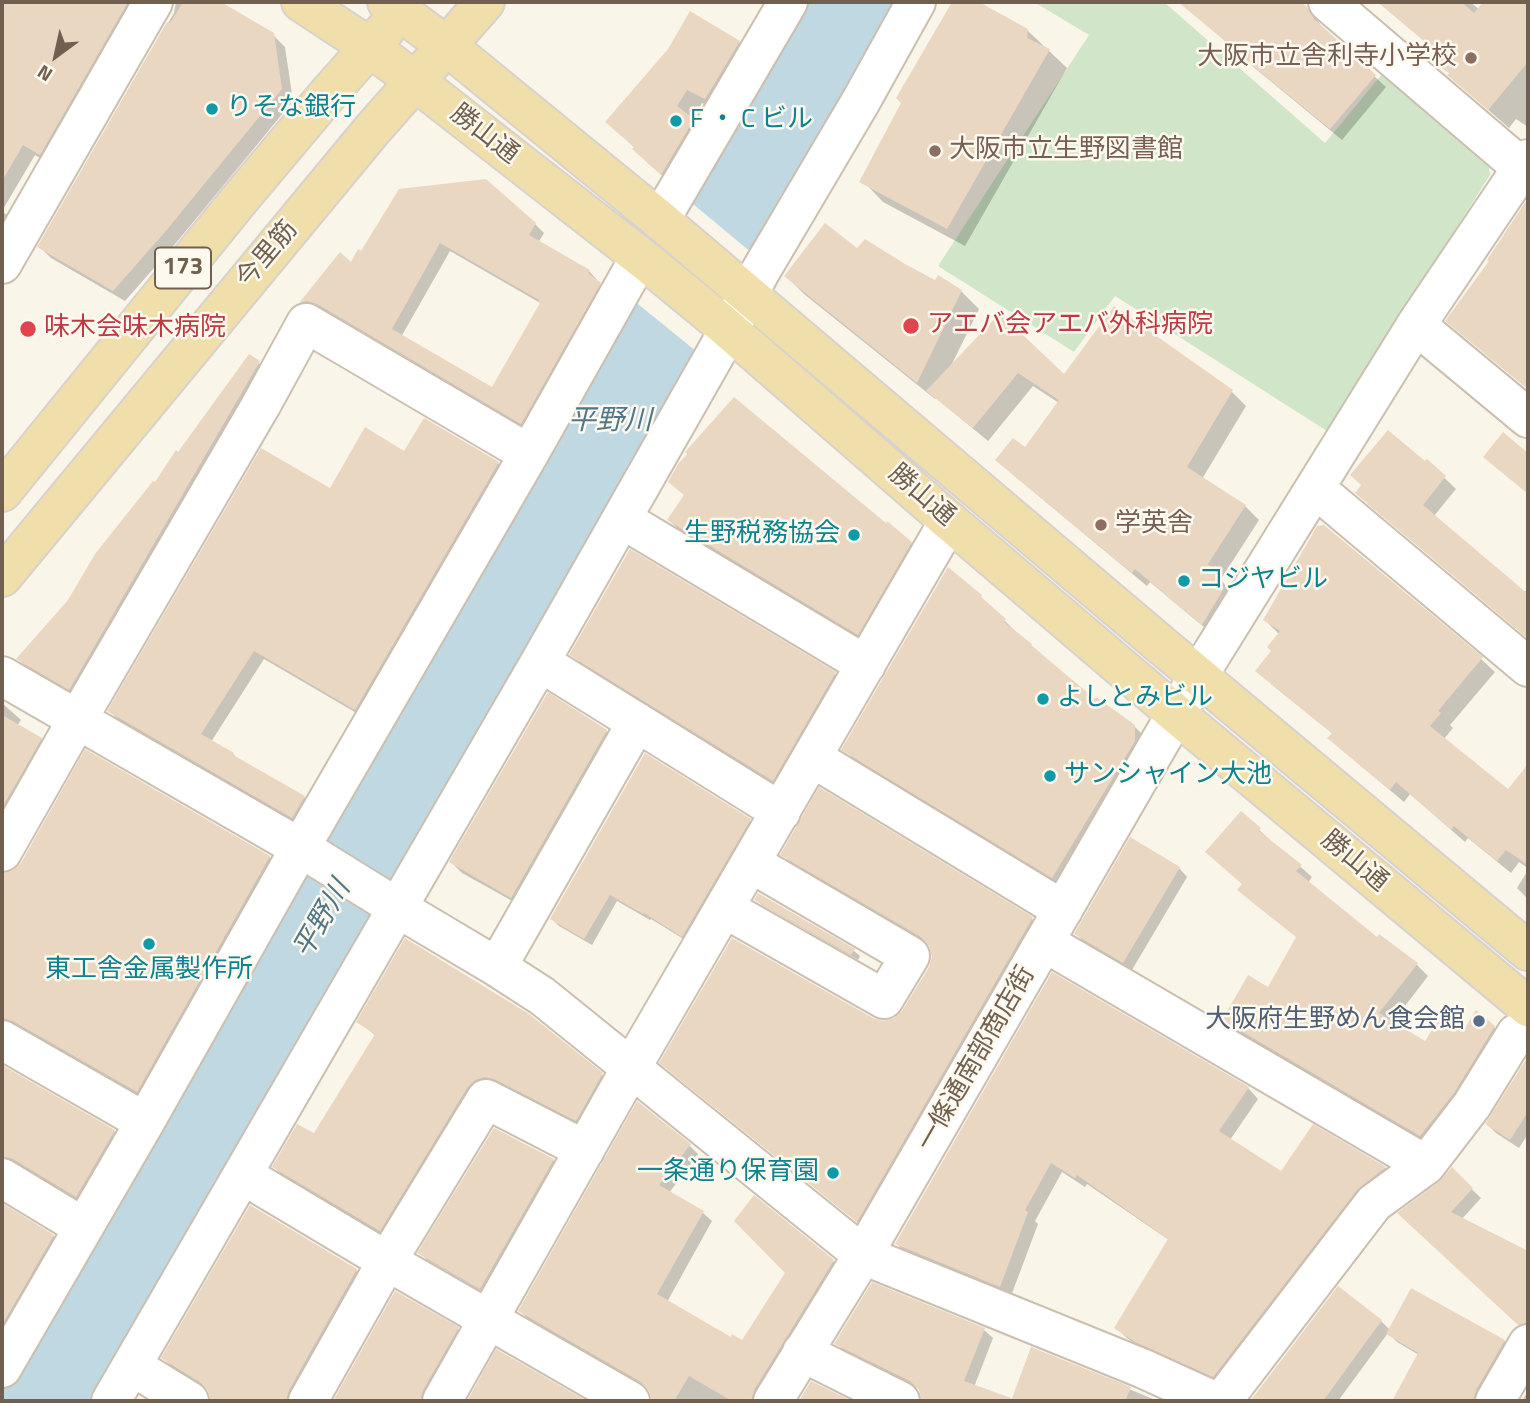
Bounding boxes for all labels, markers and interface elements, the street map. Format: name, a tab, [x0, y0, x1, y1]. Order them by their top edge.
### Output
north arrow	[21, 21, 91, 91]
place label: 大阪市立舎利寺小学校	[1197, 42, 1457, 74]
marker: 大阪市立舎利寺小学校	[1463, 50, 1479, 66]
text: N	[31, 58, 58, 90]
place label: りそな銀行	[226, 93, 356, 125]
street label: 勝山通	[444, 99, 524, 171]
marker: りそな銀行	[204, 101, 220, 117]
place label: F ・ C ビル	[690, 105, 813, 137]
marker: F ・ C ビル	[668, 113, 684, 129]
place label: 大阪市立生野図書館	[949, 135, 1183, 167]
marker: 大阪市立生野図書館	[927, 143, 943, 159]
street label: 今里筋	[231, 215, 305, 295]
road number: 173	[155, 247, 211, 288]
place label: アエバ会アエバ外科病院	[927, 310, 1213, 342]
place label: 味木会味木病院	[44, 313, 226, 345]
marker: アエバ会アエバ外科病院	[901, 316, 921, 336]
marker: 味木会味木病院	[18, 319, 38, 339]
water label: 平野川	[568, 405, 652, 439]
street label: 勝山通	[881, 459, 961, 533]
place label: 学英舎	[1115, 509, 1193, 541]
marker: 学英舎	[1093, 517, 1109, 533]
place label: 生野税務協会	[684, 519, 840, 551]
marker: 生野税務協会	[846, 527, 862, 543]
place label: コジヤビル	[1198, 565, 1328, 597]
marker: コジヤビル	[1176, 573, 1192, 589]
place label: よしとみビル	[1057, 683, 1213, 715]
marker: よしとみビル	[1035, 691, 1051, 707]
place label: サンシャイン大池	[1064, 760, 1272, 792]
marker: サンシャイン大池	[1042, 768, 1058, 784]
street label: 勝山通	[1314, 825, 1394, 899]
water label: 平野川	[287, 875, 359, 965]
marker: 東工舎金属製作所	[141, 936, 157, 952]
place label: 東工舎金属製作所	[45, 955, 253, 987]
street label: 一條通南部商店街	[911, 961, 1043, 1157]
place label: 大阪府生野めん食会館	[1205, 1005, 1465, 1037]
marker: 大阪府生野めん食会館	[1471, 1013, 1487, 1029]
place label: 一条通り保育園	[637, 1157, 819, 1189]
marker: 一条通り保育園	[825, 1165, 841, 1181]

